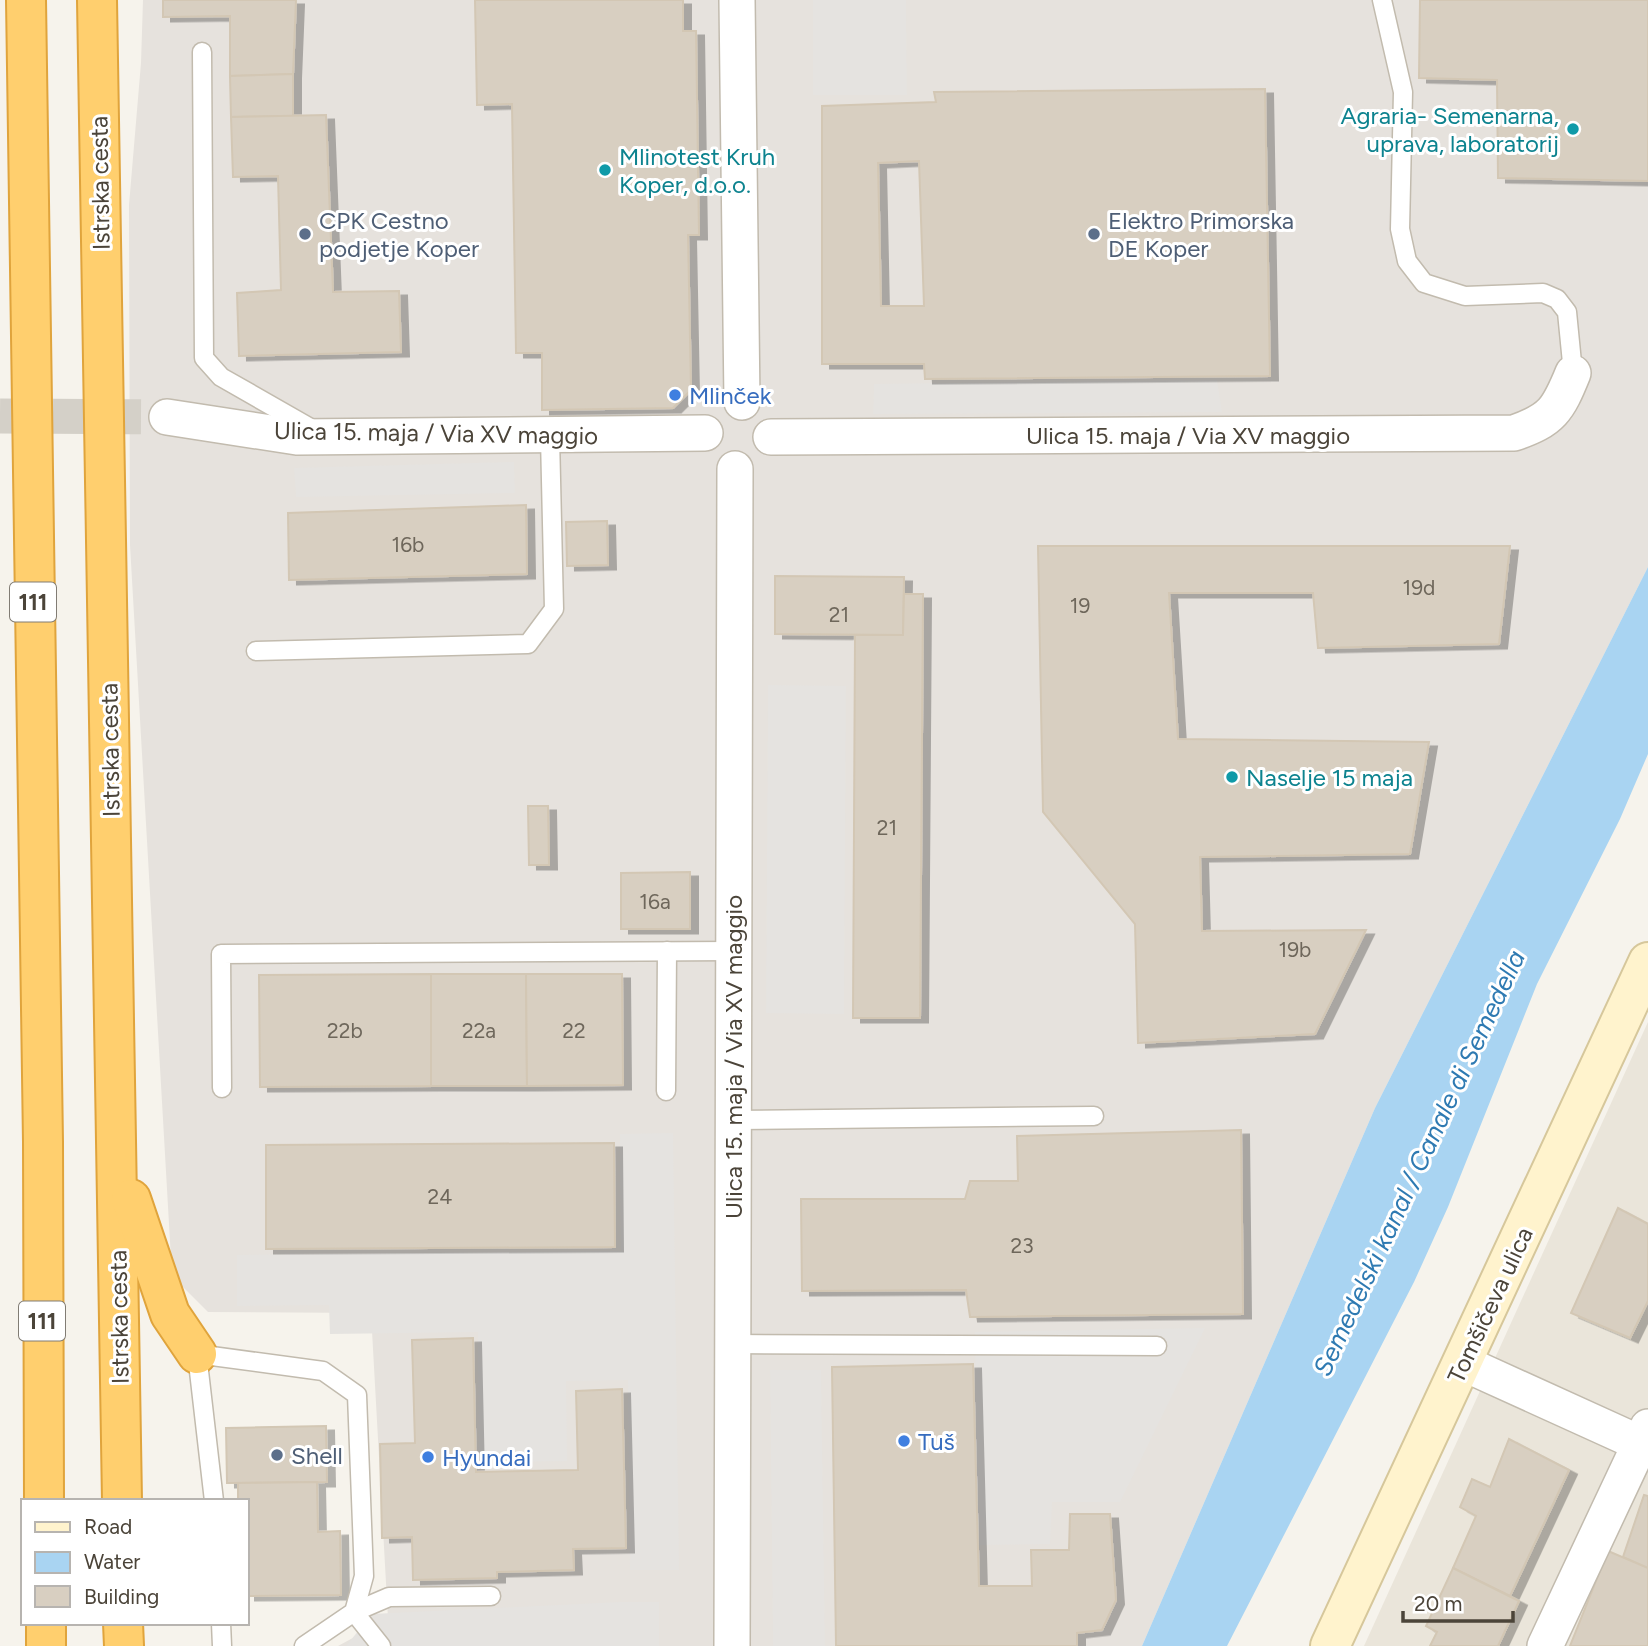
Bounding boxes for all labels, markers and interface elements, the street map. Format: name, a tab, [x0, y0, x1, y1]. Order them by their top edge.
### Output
place label: Agraria- Semenarna, uprava, laboratorij	[1340, 101, 1559, 158]
street label: Istrska cesta	[84, 116, 116, 250]
marker: Agraria- Semenarna, uprava, laboratorij	[1565, 121, 1581, 137]
place label: Mlinotest Kruh Koper, d.o.o.	[619, 142, 775, 199]
marker: Mlinotest Kruh Koper, d.o.o.	[597, 162, 613, 178]
place label: CPK Cestno podjetje Koper	[319, 206, 479, 263]
place label: Elektro Primorska DE Koper	[1108, 206, 1294, 263]
marker: CPK Cestno podjetje Koper	[297, 226, 313, 242]
marker: Elektro Primorska DE Koper	[1086, 226, 1102, 242]
place label: Mlinček	[689, 381, 772, 410]
marker: Mlinček	[667, 387, 683, 403]
street label: Ulica 15. maja / Via XV maggio	[274, 416, 598, 450]
street label: Ulica 15. maja / Via XV maggio	[1026, 421, 1350, 450]
house number: 16b	[392, 532, 424, 557]
house number: 19d	[1403, 575, 1435, 600]
road number: 111	[10, 582, 56, 622]
house number: 19	[1070, 593, 1090, 618]
house number: 21	[829, 602, 849, 627]
street label: Istrska cesta	[94, 683, 126, 817]
place label: Naselje 15 maja	[1246, 763, 1413, 792]
marker: Naselje 15 maja	[1224, 769, 1240, 785]
house number: 21	[877, 815, 897, 840]
house number: 16a	[639, 889, 671, 914]
street label: Ulica 15. maja / Via XV maggio	[719, 895, 748, 1219]
house number: 19b	[1279, 937, 1311, 962]
water label: Semedelski kanal / Canale di Semedella	[1306, 945, 1532, 1381]
house number: 22b	[327, 1018, 363, 1043]
house number: 22a	[462, 1018, 496, 1043]
house number: 22	[562, 1018, 586, 1043]
house number: 24	[428, 1184, 452, 1209]
street label: Tomšičeva ulica	[1441, 1222, 1539, 1388]
house number: 23	[1010, 1233, 1034, 1258]
street label: Istrska cesta	[103, 1250, 135, 1384]
road number: 111	[19, 1302, 65, 1340]
place label: Tuš	[918, 1427, 955, 1456]
marker: Tuš	[896, 1433, 912, 1449]
place label: Shell	[291, 1441, 343, 1470]
place label: Hyundai	[442, 1443, 531, 1472]
marker: Shell	[269, 1447, 285, 1463]
marker: Hyundai	[420, 1449, 436, 1465]
legend	[21, 1499, 248, 1625]
text: Road	[84, 1514, 132, 1539]
text: Water	[84, 1549, 140, 1574]
scale bar	[1403, 1580, 1513, 1624]
text: Building	[84, 1584, 159, 1609]
text: 20 m	[1414, 1591, 1462, 1616]

